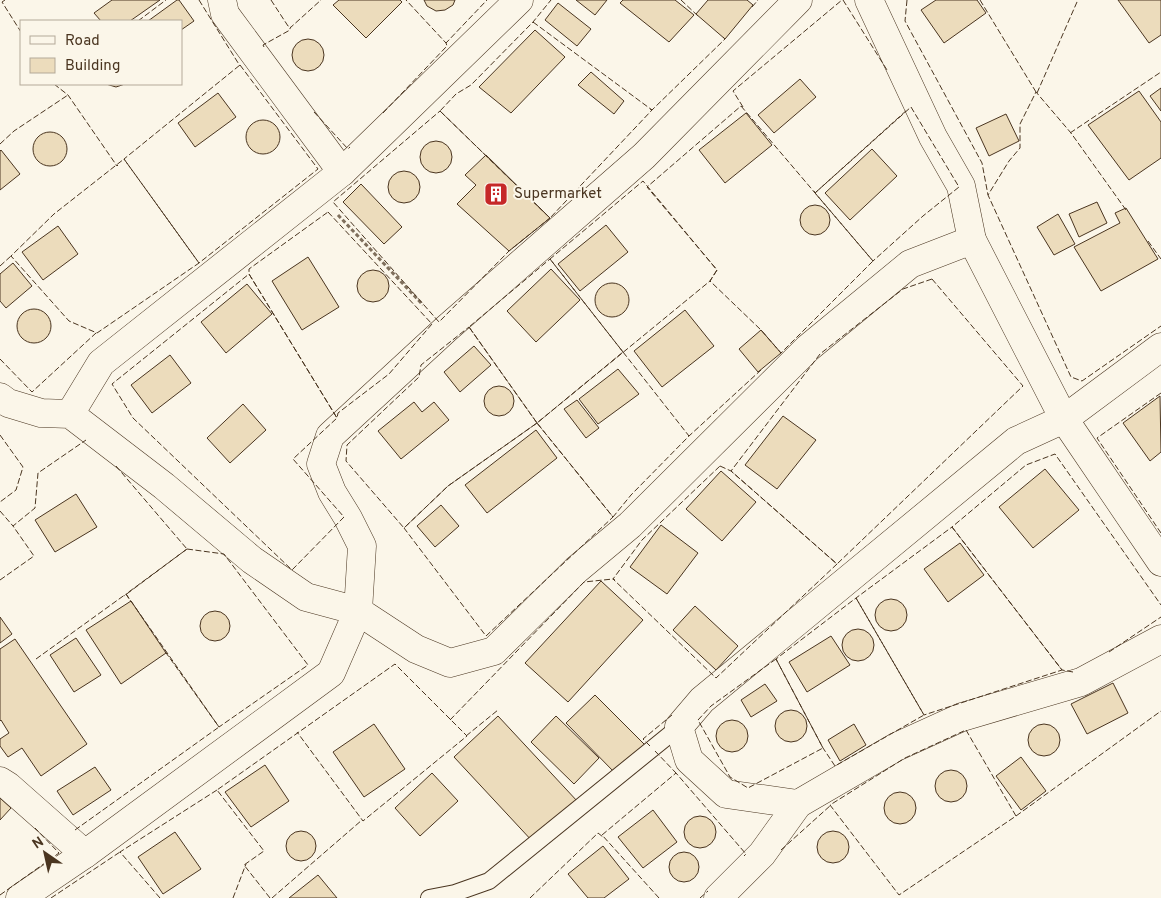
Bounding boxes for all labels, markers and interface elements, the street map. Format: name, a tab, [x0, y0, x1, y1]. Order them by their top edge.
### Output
legend	[20, 20, 182, 85]
text: Road	[65, 32, 100, 51]
text: Building	[65, 57, 120, 76]
building icon: Supermarket	[483, 181, 509, 207]
place label: Supermarket	[514, 185, 602, 204]
north arrow	[20, 828, 70, 878]
text: N	[30, 834, 47, 853]

